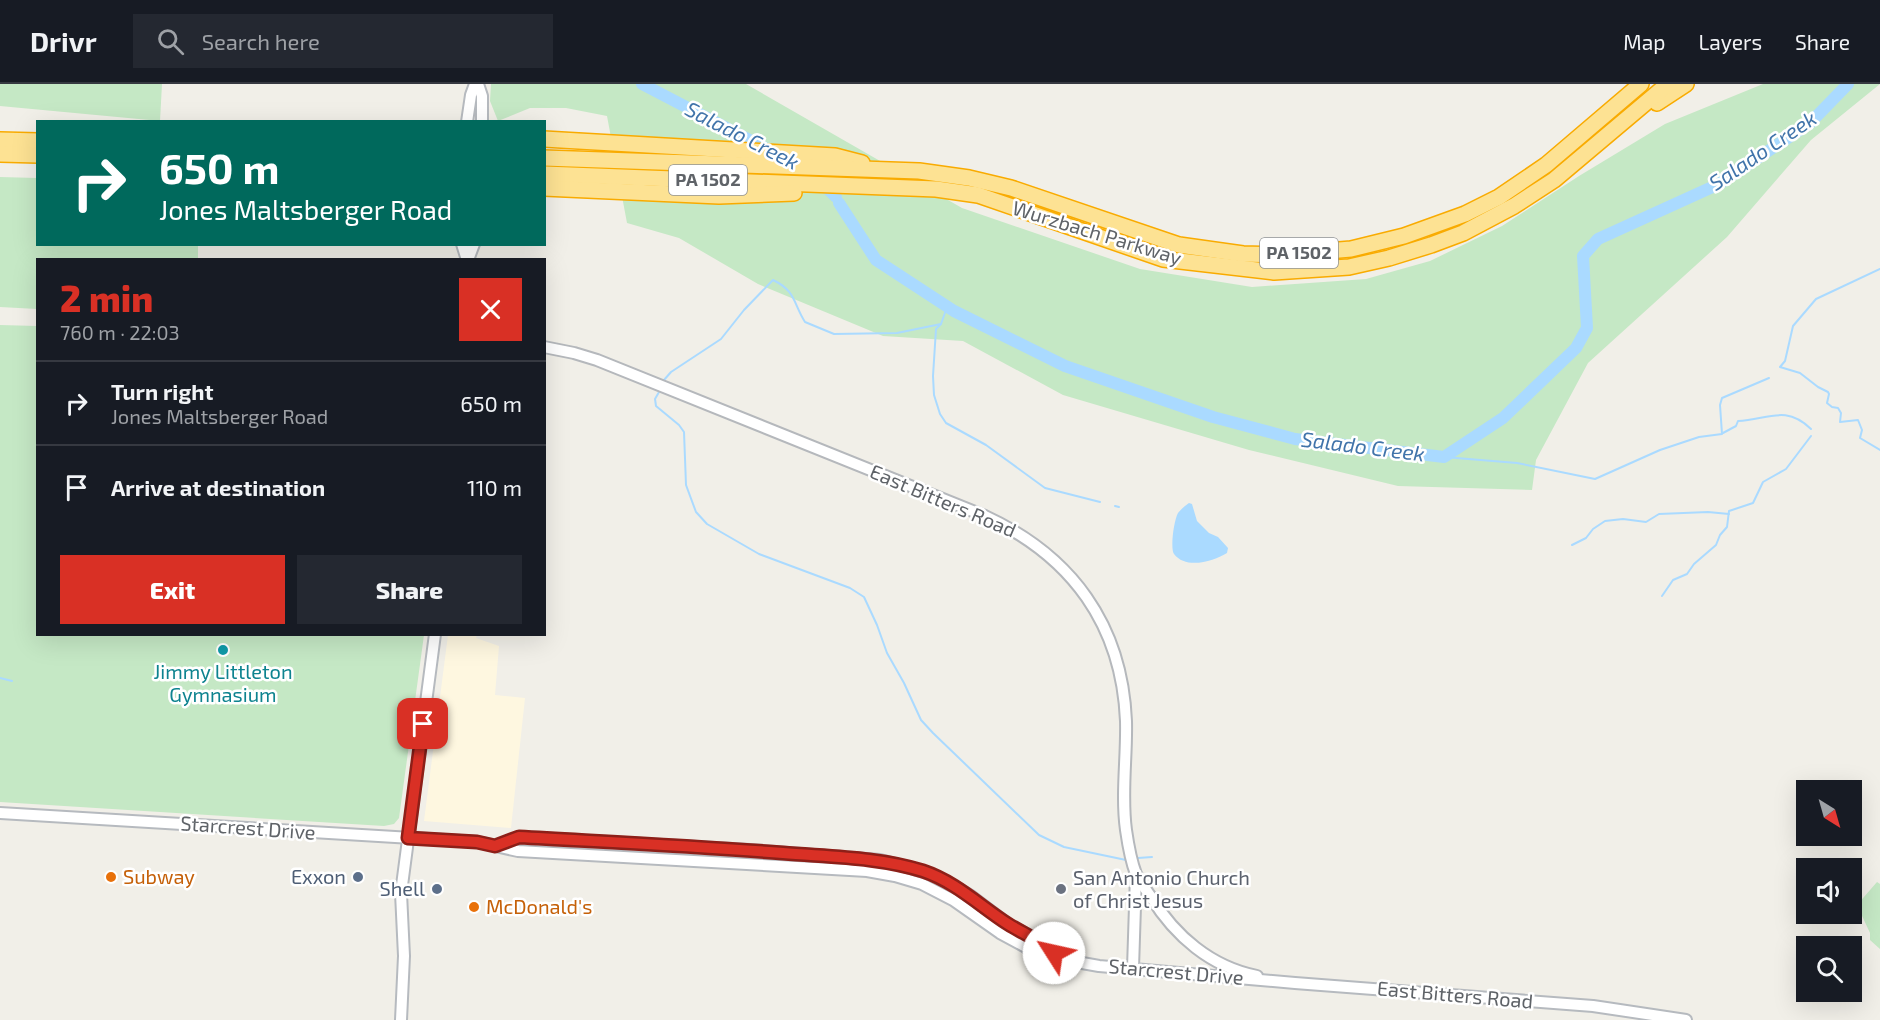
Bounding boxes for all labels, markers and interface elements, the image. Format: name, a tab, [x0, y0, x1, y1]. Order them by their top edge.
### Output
search box	[133, 14, 553, 68]
text: Drivr	[30, 24, 97, 58]
icon: search	[154, 25, 187, 58]
text: Search here	[202, 28, 320, 54]
text: Map	[1623, 29, 1665, 54]
text: Layers	[1698, 29, 1762, 54]
text: Share	[1795, 29, 1850, 54]
water label: Salado Creek	[682, 95, 804, 174]
water label: Salado Creek	[1704, 105, 1821, 195]
text: 650 m	[159, 142, 280, 192]
icon: right	[60, 144, 138, 222]
road number: PA 1502	[669, 165, 747, 195]
text: Jones Maltsberger Road	[159, 193, 452, 225]
street label: Wurzbach Parkway	[1010, 195, 1185, 269]
road number: PA 1502	[1260, 238, 1338, 268]
text: 2 min	[60, 276, 153, 319]
button: close	[459, 278, 522, 341]
text: 760 m · 22:03	[60, 320, 180, 344]
text: Turn right	[111, 378, 213, 404]
icon: right	[60, 387, 93, 420]
text: 650 m	[460, 390, 522, 416]
text: Jones Maltsberger Road	[111, 404, 328, 428]
water label: Salado Creek	[1300, 426, 1426, 465]
street label: East Bitters Road	[867, 458, 1020, 542]
icon: arrive	[60, 471, 93, 504]
text: Arrive at destination	[111, 474, 325, 500]
text: 110 m	[467, 474, 522, 500]
button: Exit	[60, 555, 285, 624]
button: Share	[297, 555, 522, 624]
marker: Jimmy Littleton Gymnasium	[216, 643, 230, 657]
place label: Jimmy Littleton Gymnasium	[153, 659, 293, 706]
pin	[397, 698, 448, 749]
icon: arrive	[406, 707, 439, 740]
north arrow	[1796, 780, 1862, 846]
map controls	[1796, 780, 1862, 1002]
street label: Starcrest Drive	[180, 810, 316, 844]
button: sound	[1796, 858, 1862, 924]
place label: Subway	[123, 864, 195, 888]
place label: Exxon	[291, 864, 346, 888]
place label: San Antonio Church of Christ Jesus	[1073, 865, 1250, 912]
marker: Subway	[104, 870, 118, 884]
marker: Exxon	[351, 870, 365, 884]
place label: Shell	[380, 876, 425, 900]
marker: Shell	[430, 882, 444, 896]
marker: San Antonio Church of Christ Jesus	[1054, 882, 1068, 896]
place label: McDonald's	[486, 894, 592, 918]
marker: McDonald's	[467, 900, 481, 914]
position arrow	[1022, 921, 1086, 985]
button: search	[1796, 936, 1862, 1002]
street label: Starcrest Drive	[1108, 953, 1245, 989]
street label: East Bitters Road	[1376, 975, 1534, 1013]

